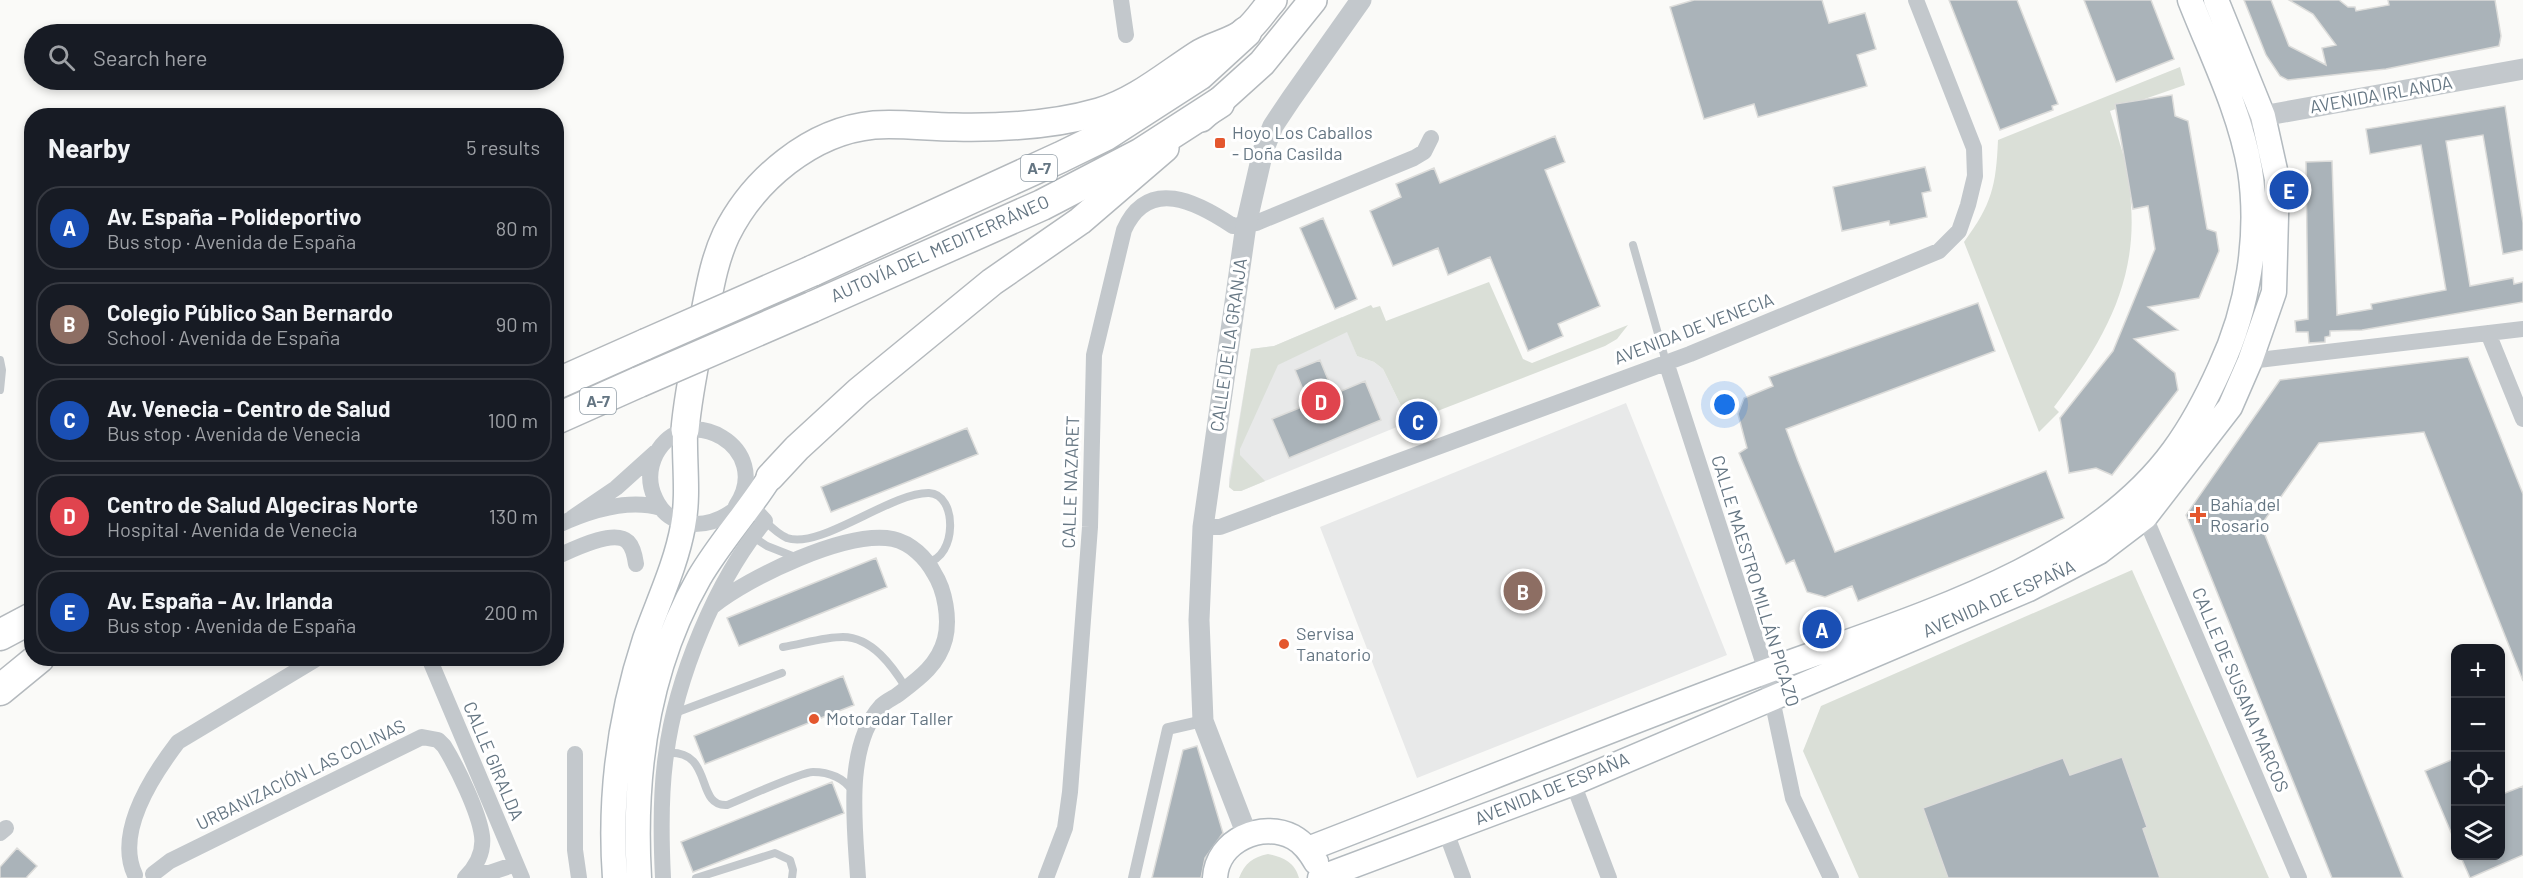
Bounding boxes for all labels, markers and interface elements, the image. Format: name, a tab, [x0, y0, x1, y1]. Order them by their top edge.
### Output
search box	[24, 24, 564, 90]
icon: search	[45, 41, 78, 74]
text: Search here	[93, 44, 207, 70]
street label: AVENIDA IRLANDA	[2308, 71, 2454, 117]
place label: Hoyo Los Caballos - Doña Casilda	[1232, 121, 1373, 164]
text: Nearby	[48, 132, 130, 163]
text: 5 results	[466, 135, 540, 159]
marker: Hoyo Los Caballos - Doña Casilda	[1213, 136, 1227, 150]
road number: A-7	[1021, 155, 1057, 181]
pin: E	[2270, 168, 2308, 213]
street label: AUTOVÍA DEL MEDITERRÁNEO	[827, 190, 1052, 306]
text: Av. España - Polideportivo	[107, 203, 361, 229]
text: A	[63, 216, 76, 240]
text: 80 m	[496, 216, 538, 240]
text: Bus stop · Avenida de España	[107, 229, 356, 253]
street label: CALLE DE LA GRANJA	[1205, 257, 1251, 433]
street label: AVENIDA DE VENECIA	[1611, 287, 1777, 369]
text: Colegio Público San Bernardo	[107, 299, 393, 325]
text: B	[63, 312, 76, 336]
text: 90 m	[496, 312, 538, 336]
text: School · Avenida de España	[107, 325, 340, 349]
pin: D	[1302, 378, 1340, 424]
road number: A-7	[580, 388, 616, 414]
your location	[1710, 390, 1739, 419]
text: Av. Venecia - Centro de Salud	[107, 395, 391, 421]
pin: C	[1398, 398, 1438, 444]
text: C	[63, 408, 76, 432]
text: 100 m	[488, 408, 538, 432]
street label: CALLE NAZARET	[1057, 415, 1083, 549]
text: Bus stop · Avenida de Venecia	[107, 421, 361, 445]
street label: CALLE MAESTRO MILLÁN PICAZO	[1707, 452, 1805, 709]
text: Centro de Salud Algeciras Norte	[107, 491, 418, 517]
place label: Bahía del Rosario	[2210, 493, 2280, 536]
text: D	[63, 504, 76, 528]
text: 130 m	[489, 504, 538, 528]
marker: Bahía del Rosario	[2191, 508, 2205, 522]
text: Hospital · Avenida de Venecia	[107, 517, 358, 541]
street label: AVENIDA DE ESPAÑA	[1919, 555, 2078, 642]
pin: B	[1504, 568, 1543, 614]
street label: CALLE DE SUSANA MARCOS	[2188, 584, 2294, 795]
text: Av. España - Av. Irlanda	[107, 587, 333, 613]
text: E	[64, 600, 75, 624]
text: 200 m	[484, 600, 538, 624]
pin: A	[1802, 606, 1842, 652]
text: Bus stop · Avenida de España	[107, 613, 356, 637]
place label: Servisa Tanatorio	[1296, 622, 1371, 665]
marker: Servisa Tanatorio	[1277, 637, 1291, 651]
map controls	[2451, 644, 2505, 860]
button: +	[2451, 644, 2505, 698]
street label: CALLE GIRALDA	[459, 698, 529, 823]
button: −	[2451, 698, 2505, 752]
place label: Motoradar Taller	[826, 707, 954, 729]
marker: Motoradar Taller	[807, 712, 821, 726]
street label: URBANIZACIÓN LAS COLINAS	[192, 714, 409, 834]
street label: AVENIDA DE ESPAÑA	[1471, 747, 1632, 829]
button: locate	[2451, 752, 2505, 806]
button: layers	[2451, 806, 2505, 860]

